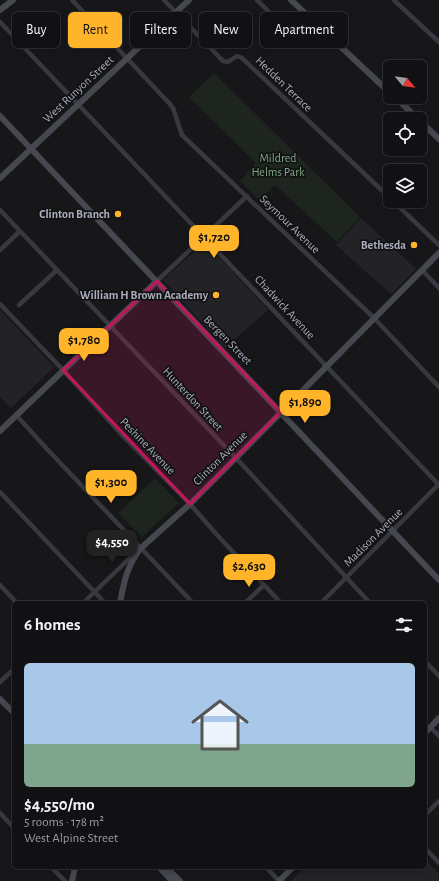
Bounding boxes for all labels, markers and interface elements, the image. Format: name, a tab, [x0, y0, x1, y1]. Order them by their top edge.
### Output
chip: Buy	[12, 12, 60, 48]
chip: Rent	[68, 12, 122, 48]
chip: Filters	[130, 12, 191, 48]
chip: New	[199, 12, 252, 48]
chip: Apartment	[260, 12, 348, 48]
street label: West Runyon Street	[40, 53, 116, 125]
street label: Hedden Terrace	[253, 54, 315, 114]
north arrow	[383, 60, 427, 104]
map controls	[383, 60, 427, 208]
button: locate	[383, 112, 427, 156]
park label: Mildred Helms Park	[251, 152, 305, 178]
button: layers	[383, 164, 427, 208]
street label: Seymour Avenue	[257, 192, 322, 256]
place label: Clinton Branch	[39, 208, 110, 220]
marker: Clinton Branch	[113, 209, 123, 219]
pin: $1,720	[181, 225, 247, 259]
text: $1,720	[198, 231, 230, 244]
place label: Bethesda	[361, 239, 406, 251]
marker: Bethesda	[409, 240, 419, 250]
street label: Chadwick Avenue	[253, 273, 317, 341]
place label: William H Brown Academy	[80, 289, 209, 302]
marker: William H Brown Academy	[211, 290, 221, 300]
street label: Bergen Street	[202, 313, 254, 367]
pin: $1,780	[51, 328, 117, 362]
text: $1,780	[68, 334, 100, 347]
street label: Hunterdon Street	[161, 365, 225, 433]
pin: $1,890	[272, 390, 338, 424]
text: $1,890	[289, 396, 321, 409]
street label: Peshine Avenue	[118, 415, 178, 477]
street label: Clinton Avenue	[191, 429, 249, 487]
pin: $1,300	[78, 470, 144, 504]
text: $1,300	[95, 476, 127, 489]
street label: Madison Avenue	[341, 505, 405, 569]
pin: $4,550	[79, 530, 145, 564]
text: $4,550	[95, 536, 129, 549]
pin: $2,630	[216, 554, 282, 588]
text: $2,630	[232, 560, 266, 573]
icon: filters	[393, 614, 415, 636]
text: 6 homes	[24, 616, 80, 633]
icon: home	[184, 689, 256, 761]
text: $4,550/mo	[24, 796, 95, 813]
text: 5 rooms · 178 m²	[24, 816, 104, 829]
text: West Alpine Street	[24, 832, 118, 845]

